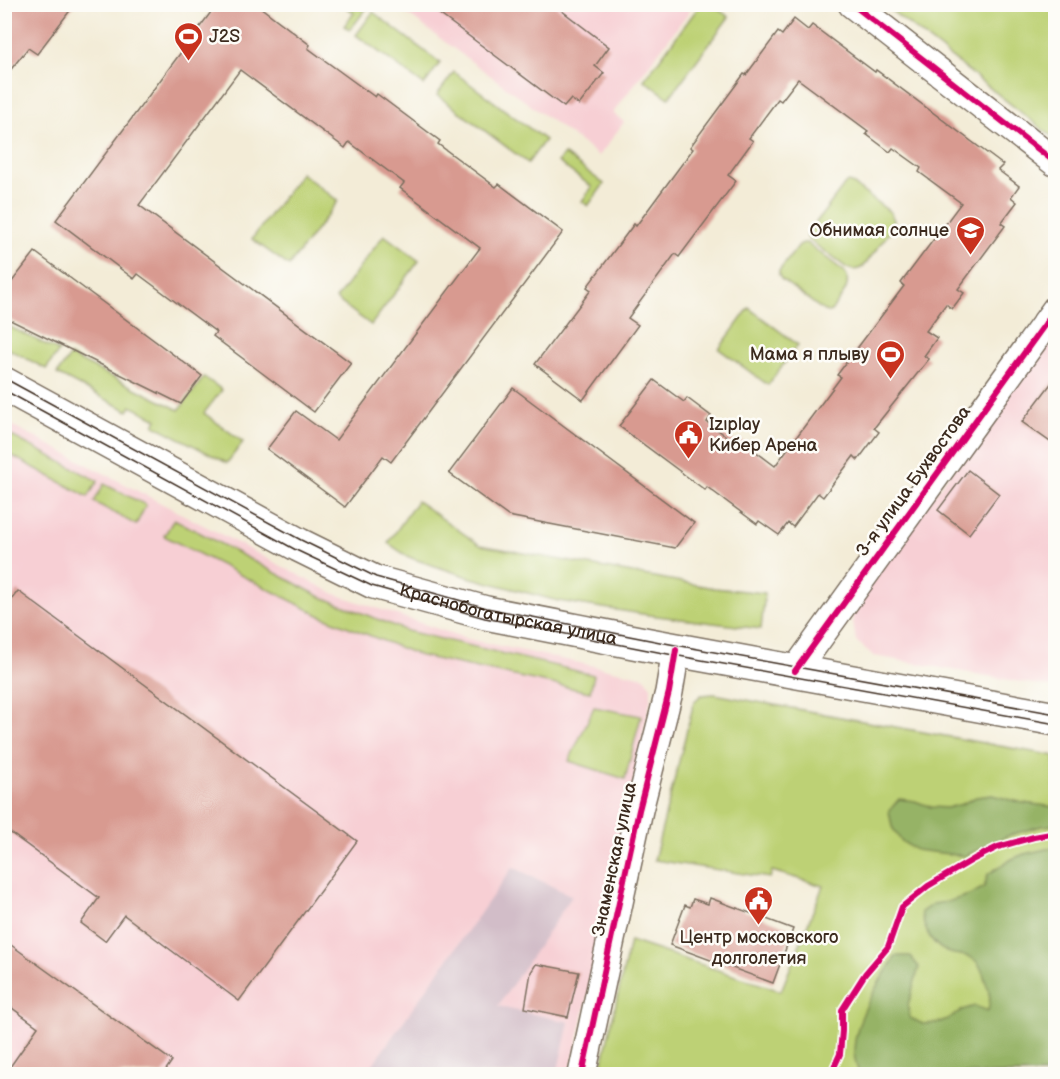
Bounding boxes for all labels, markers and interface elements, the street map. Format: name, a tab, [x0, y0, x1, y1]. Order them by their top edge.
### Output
sports icon: J2S	[172, 20, 204, 62]
place label: J2S	[209, 26, 240, 47]
school or university icon: Обнимая солнце	[954, 214, 986, 256]
place label: Обнимая солнце	[810, 220, 949, 241]
sports icon: Мама я плыву	[874, 338, 906, 380]
place label: Мама я плыву	[750, 344, 870, 365]
street label: 3-я улица Бухвостова	[852, 402, 975, 561]
place label: Izıplay Кибер Арена	[709, 414, 818, 456]
public building icon: Izıplay Кибер Арена	[672, 418, 704, 460]
street label: Краснобогатырская улица	[397, 580, 619, 650]
street label: Знаменская улица	[588, 780, 641, 938]
public building icon: Центр московского долголетия	[743, 884, 775, 926]
place label: Центр московского долголетия	[679, 927, 839, 969]

